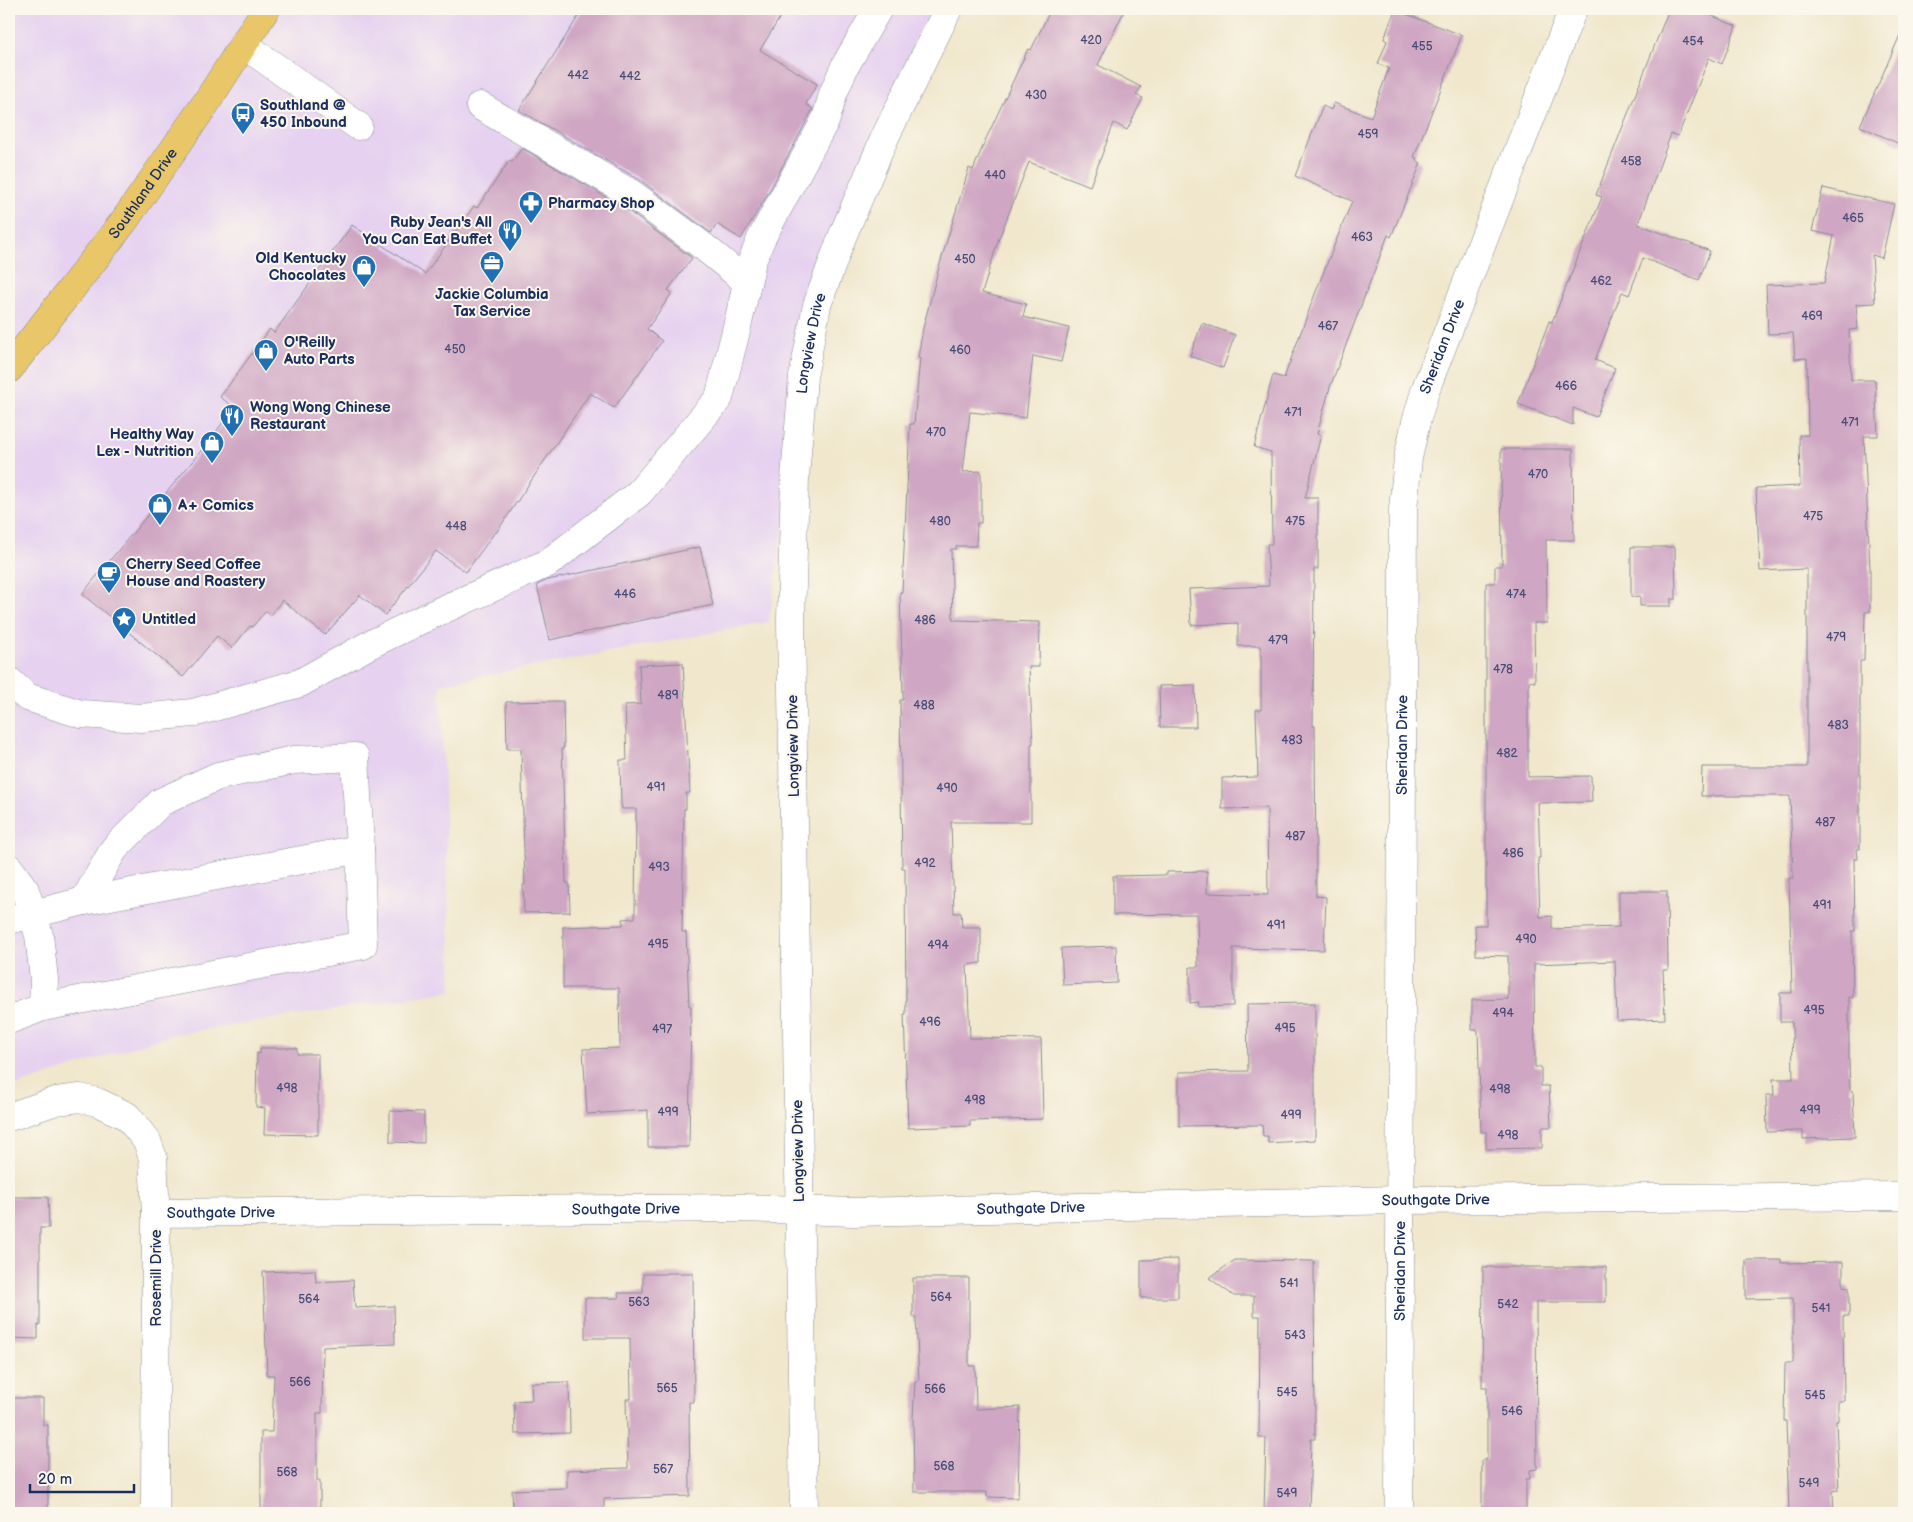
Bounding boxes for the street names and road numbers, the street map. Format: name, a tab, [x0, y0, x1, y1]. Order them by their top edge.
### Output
street label: Southland Drive	[105, 144, 182, 243]
street label: Longview Drive	[793, 290, 831, 395]
street label: Sheridan Drive	[1416, 297, 1470, 396]
street label: Longview Drive	[783, 694, 804, 798]
street label: Sheridan Drive	[1393, 695, 1412, 795]
street label: Longview Drive	[788, 1099, 809, 1203]
street label: Southgate Drive	[1381, 1190, 1490, 1210]
street label: Southgate Drive	[977, 1198, 1085, 1219]
street label: Southgate Drive	[572, 1200, 680, 1219]
street label: Southgate Drive	[167, 1203, 275, 1223]
street label: Sheridan Drive	[1391, 1221, 1410, 1321]
street label: Rosemill Drive	[147, 1229, 166, 1327]

